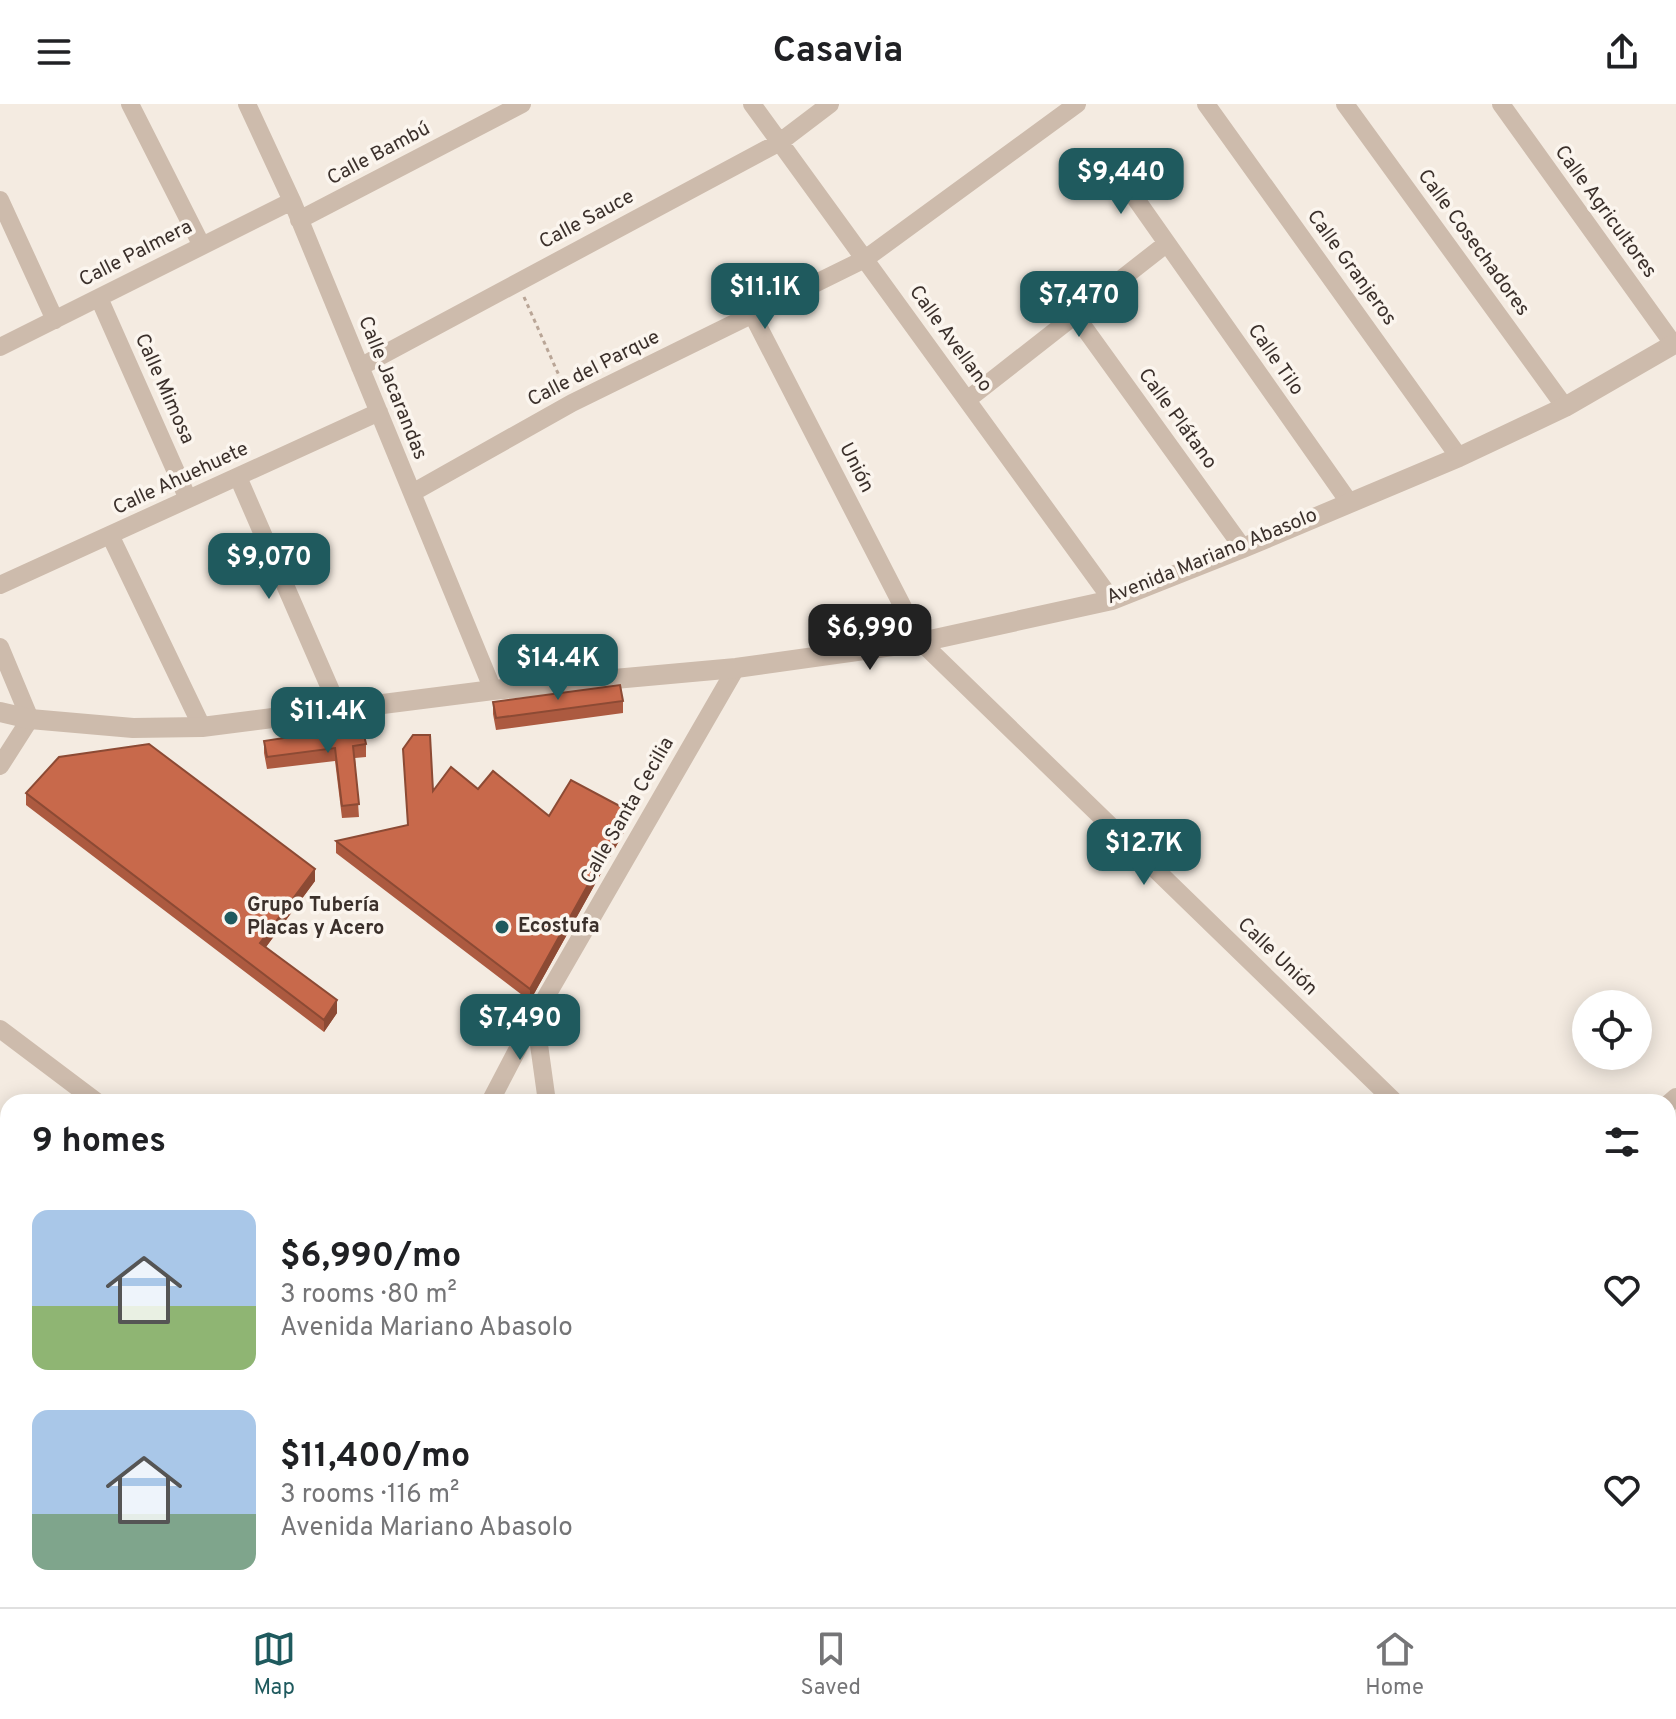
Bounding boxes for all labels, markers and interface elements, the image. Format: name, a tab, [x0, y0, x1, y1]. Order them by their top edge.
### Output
text: Casavia	[773, 29, 903, 75]
icon: menu	[32, 30, 76, 74]
icon: share	[1600, 30, 1644, 74]
street label: Calle Bambú	[323, 116, 435, 192]
street label: Calle Agricultores	[1548, 140, 1662, 284]
pin: $9,440	[1056, 148, 1186, 216]
text: $9,440	[1077, 157, 1165, 190]
street label: Calle Cosechadores	[1411, 164, 1535, 322]
street label: Calle Sauce	[535, 184, 639, 256]
street label: Calle Granjeros	[1300, 205, 1402, 331]
street label: Calle Palmera	[75, 214, 197, 294]
pin: $11.1K	[700, 263, 830, 331]
pin: $7,470	[1014, 271, 1144, 339]
text: $11.1K	[729, 272, 801, 305]
street label: Calle Avellano	[902, 280, 998, 398]
text: $7,470	[1038, 280, 1120, 313]
street label: Calle Jacarandas	[351, 312, 433, 464]
street label: Calle Tilo	[1241, 319, 1309, 401]
street label: Calle del Parque	[524, 325, 664, 413]
street label: Calle Mimosa	[128, 330, 200, 448]
street label: Calle Plátano	[1132, 363, 1222, 475]
street label: Calle Ahuehuete	[109, 436, 253, 522]
street label: Unión	[832, 439, 880, 497]
street label: Avenida Mariano Abasolo	[1103, 503, 1321, 611]
pin: $9,070	[204, 533, 334, 601]
text: $9,070	[226, 542, 312, 575]
pin: $6,990	[805, 604, 935, 672]
text: $6,990	[826, 613, 914, 646]
pin: $14.4K	[493, 634, 623, 702]
text: $14.4K	[516, 643, 600, 676]
pin: $11.4K	[263, 687, 393, 755]
text: $11.4K	[289, 696, 367, 729]
street label: Calle Santa Cecilia	[575, 733, 681, 889]
pin: $12.7K	[1079, 819, 1209, 887]
text: $12.7K	[1105, 828, 1183, 861]
place label: Grupo Tubería Placas y Acero	[247, 893, 384, 942]
marker: Grupo Tubería Placas y Acero	[222, 909, 240, 927]
street label: Calle Unión	[1231, 912, 1323, 1002]
place label: Ecostufa	[518, 914, 600, 940]
marker: Ecostufa	[493, 918, 511, 936]
map controls	[1572, 990, 1652, 1070]
button: locate	[1572, 990, 1652, 1070]
pin: $7,490	[455, 994, 585, 1062]
text: $7,490	[478, 1003, 562, 1036]
icon: filters	[1600, 1120, 1644, 1164]
text: 9 homes	[32, 1121, 166, 1164]
text: $6,990/mo	[280, 1236, 461, 1279]
icon: home	[96, 1242, 192, 1338]
icon: heart	[1600, 1268, 1644, 1312]
text: 3 rooms · 80 m²	[280, 1279, 457, 1312]
text: Avenida Mariano Abasolo	[280, 1312, 573, 1345]
text: $11,400/mo	[280, 1436, 470, 1479]
icon: home	[96, 1442, 192, 1538]
icon: heart	[1600, 1468, 1644, 1512]
text: 3 rooms · 116 m²	[280, 1479, 459, 1512]
text: Avenida Mariano Abasolo	[280, 1512, 573, 1545]
tab: Map	[252, 1627, 296, 1702]
tab: Saved	[801, 1627, 861, 1702]
tab: Home	[1365, 1627, 1424, 1702]

